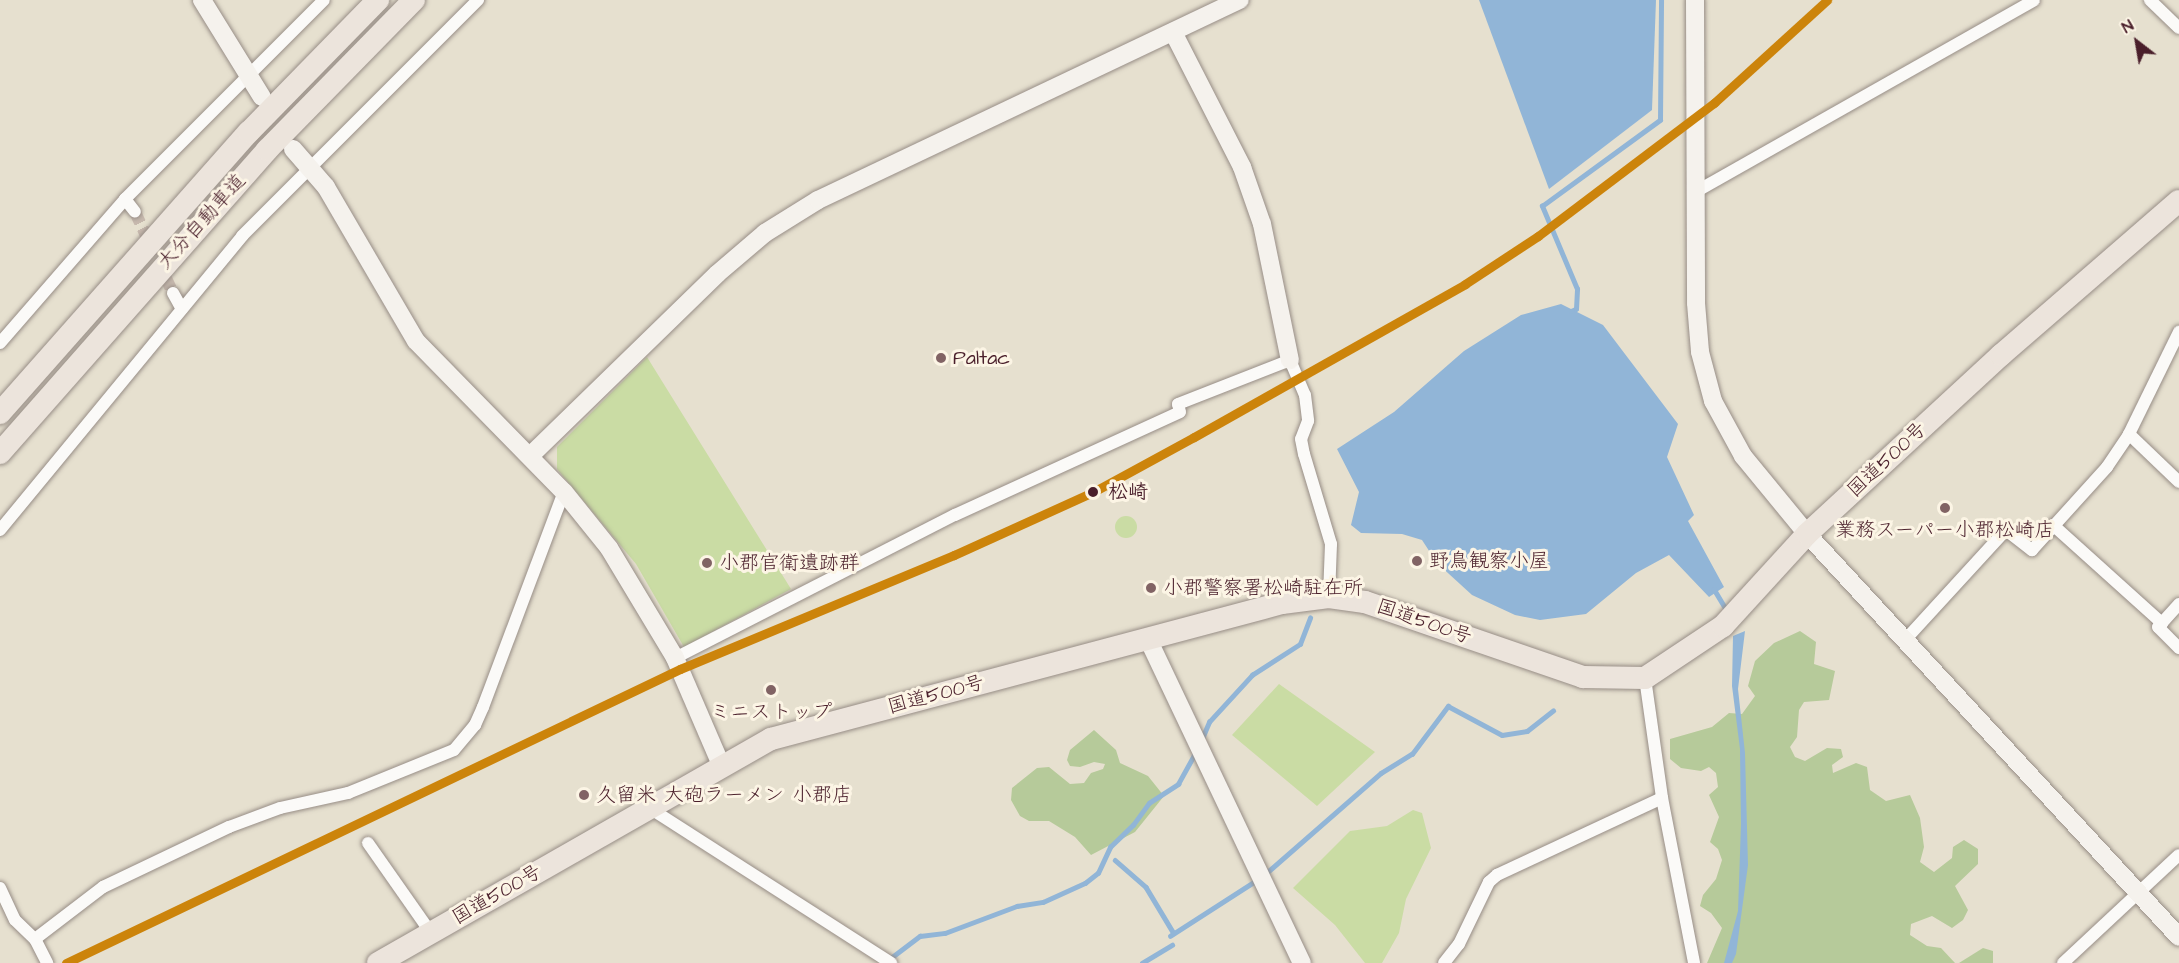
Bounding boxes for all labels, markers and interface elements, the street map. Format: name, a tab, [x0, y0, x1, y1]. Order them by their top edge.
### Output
north arrow	[2107, 12, 2167, 72]
text: N	[2118, 15, 2138, 39]
street label: 大分自動車道	[153, 169, 251, 275]
place label: Paltac	[953, 346, 1010, 370]
marker: Paltac	[934, 351, 948, 365]
street label: 国道500号	[1842, 417, 1932, 503]
place label: 松崎	[1108, 480, 1148, 504]
marker: 松崎	[1083, 482, 1103, 502]
marker: 業務スーパー小郡松崎店	[1938, 501, 1952, 515]
place label: 業務スーパー小郡松崎店	[1835, 518, 2055, 542]
place label: 野鳥観察小屋	[1429, 549, 1549, 573]
place label: 小郡官衛遺跡群	[719, 551, 859, 575]
marker: 野鳥観察小屋	[1410, 554, 1424, 568]
marker: 小郡官衛遺跡群	[700, 556, 714, 570]
place label: 小郡警察署松崎駐在所	[1163, 576, 1363, 600]
marker: 小郡警察署松崎駐在所	[1144, 581, 1158, 595]
street label: 国道500号	[1373, 594, 1475, 650]
street label: 国道500号	[885, 671, 987, 719]
marker: ミニストップ	[764, 683, 778, 697]
place label: ミニストップ	[711, 700, 831, 724]
place label: 久留米 大砲ラーメン 小郡店	[596, 783, 852, 807]
marker: 久留米 大砲ラーメン 小郡店	[577, 788, 591, 802]
street label: 国道500号	[448, 860, 546, 930]

